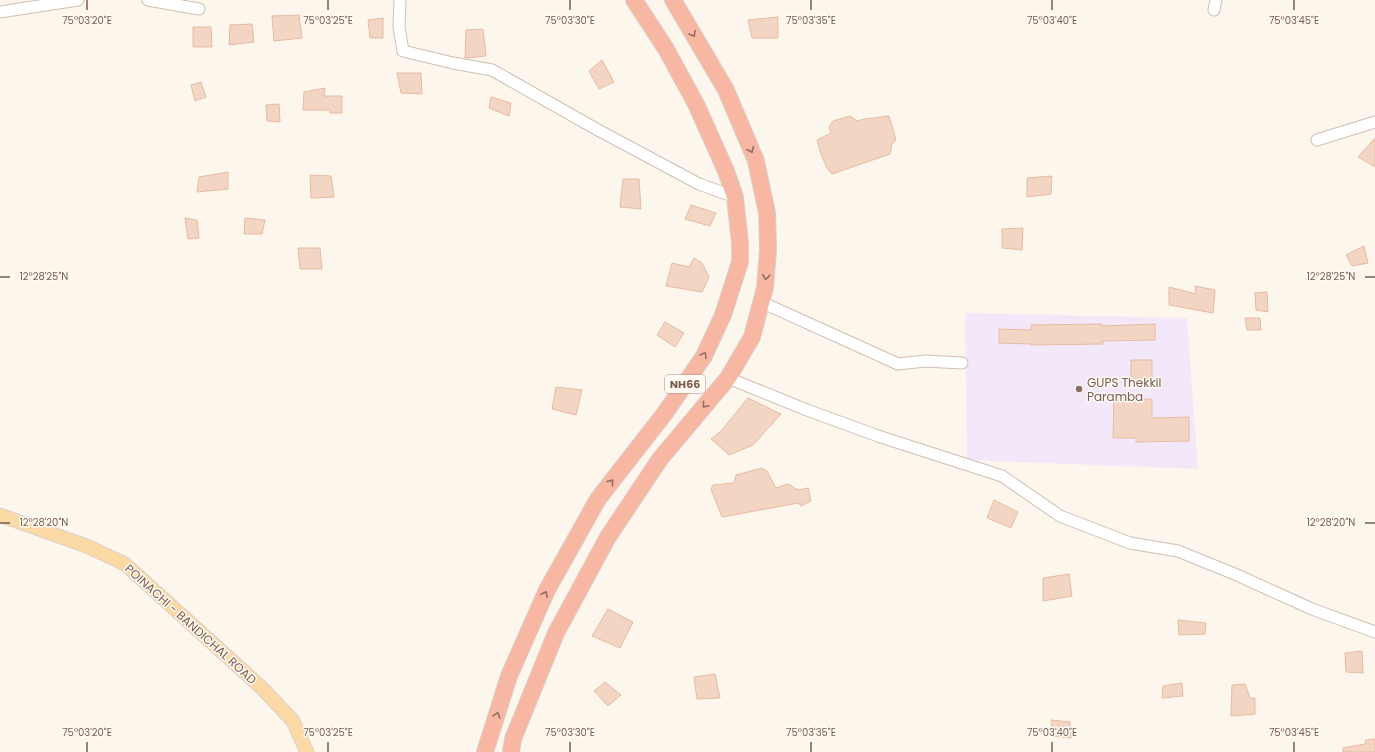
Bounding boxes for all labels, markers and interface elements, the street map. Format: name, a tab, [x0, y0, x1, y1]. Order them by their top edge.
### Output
text: 75°03'20"E	[62, 13, 112, 28]
text: 75°03'25"E	[303, 13, 353, 28]
text: 75°03'30"E	[545, 13, 595, 28]
text: 75°03'35"E	[786, 13, 836, 28]
text: 75°03'40"E	[1027, 13, 1077, 28]
text: 75°03'45"E	[1269, 13, 1319, 28]
one-way arrow	[688, 30, 695, 37]
one-way arrow	[746, 145, 754, 153]
text: 12°28'25"N	[20, 269, 68, 284]
text: 12°28'25"N	[1307, 269, 1355, 284]
one-way arrow	[761, 274, 770, 280]
one-way arrow	[699, 352, 706, 359]
place label: GUPS Thekkil Paramba	[1087, 374, 1162, 405]
road number: NH66	[665, 375, 705, 393]
marker: GUPS Thekkil Paramba	[1074, 384, 1084, 394]
one-way arrow	[703, 401, 710, 408]
one-way arrow	[606, 480, 613, 487]
text: 12°28'20"N	[20, 515, 68, 530]
text: 12°28'20"N	[1307, 515, 1355, 530]
street label: POINACHI - BANDICHAL ROAD	[121, 560, 261, 688]
one-way arrow	[540, 591, 548, 599]
one-way arrow	[492, 711, 501, 718]
text: 75°03'20"E	[62, 725, 112, 740]
text: 75°03'25"E	[303, 725, 353, 740]
text: 75°03'30"E	[545, 725, 595, 740]
text: 75°03'35"E	[786, 725, 836, 740]
text: 75°03'40"E	[1027, 725, 1077, 740]
text: 75°03'45"E	[1269, 725, 1319, 740]

